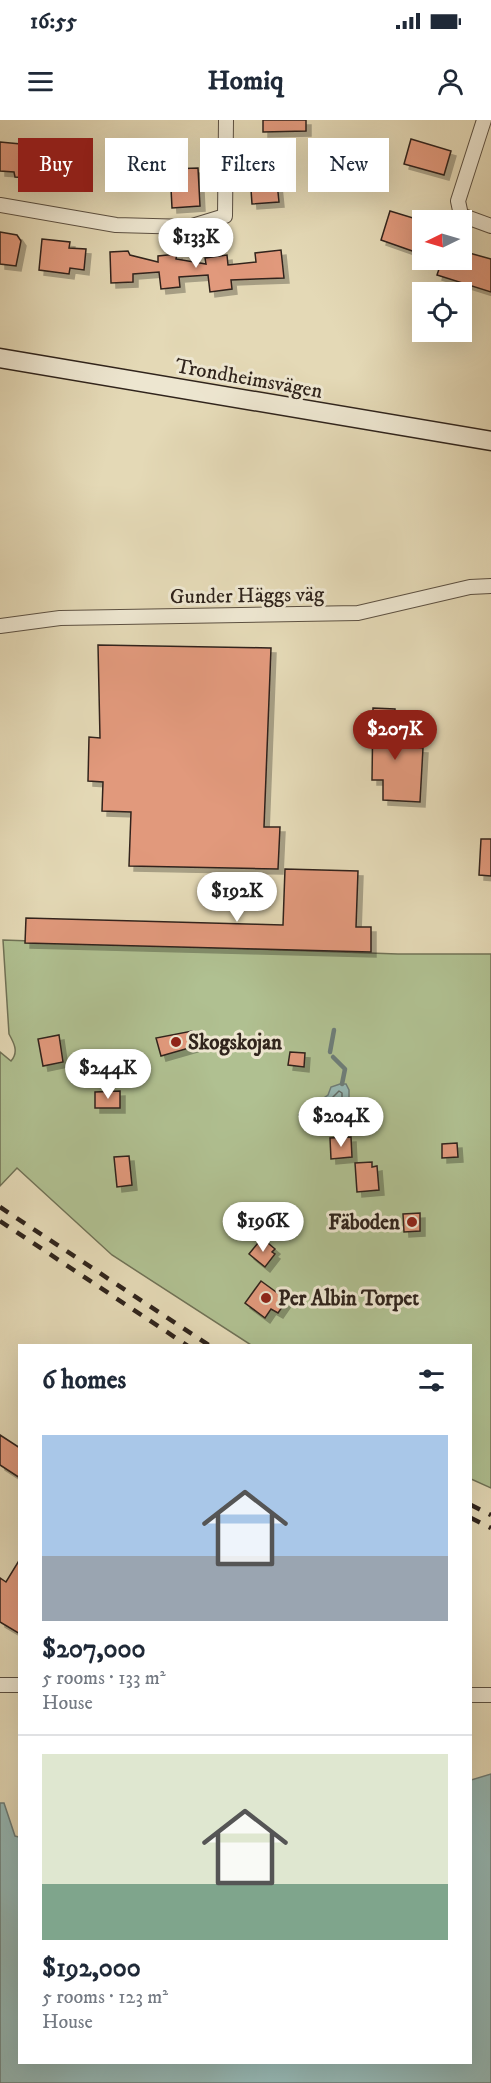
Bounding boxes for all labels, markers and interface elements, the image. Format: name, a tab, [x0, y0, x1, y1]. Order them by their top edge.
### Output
text: 16:55	[30, 8, 77, 35]
text: Homiq	[208, 64, 284, 98]
icon: menu	[24, 65, 57, 98]
icon: person	[434, 65, 467, 98]
chip: Buy	[18, 138, 93, 192]
chip: Rent	[105, 138, 188, 192]
chip: Filters	[200, 138, 296, 192]
chip: New	[308, 138, 389, 192]
north arrow	[412, 210, 472, 270]
map controls	[412, 210, 472, 342]
pin: $133K	[154, 218, 238, 269]
text: $133K	[172, 225, 220, 250]
button: locate	[412, 282, 472, 342]
street label: Trondheimsvägen	[173, 353, 325, 405]
street label: Gunder Häggs väg	[170, 582, 325, 610]
pin: $207K	[353, 710, 437, 761]
text: $207K	[367, 717, 423, 742]
pin: $192K	[195, 872, 279, 923]
text: $192K	[211, 879, 263, 904]
place label: Skogskojan	[188, 1030, 283, 1057]
marker: Skogskojan	[169, 1035, 183, 1049]
pin: $244K	[66, 1049, 150, 1100]
text: $244K	[79, 1056, 137, 1081]
pin: $204K	[299, 1097, 383, 1148]
text: $204K	[312, 1104, 370, 1129]
pin: $196K	[221, 1202, 305, 1253]
text: $196K	[237, 1209, 289, 1234]
place label: Fäboden	[328, 1210, 401, 1236]
marker: Fäboden	[405, 1215, 419, 1229]
place label: Per Albin Torpet	[278, 1286, 419, 1312]
marker: Per Albin Torpet	[259, 1291, 273, 1305]
text: 6 homes	[42, 1364, 126, 1397]
icon: filters	[415, 1364, 448, 1397]
icon: home	[191, 1474, 299, 1582]
text: $207,000	[42, 1633, 145, 1666]
text: 5 rooms · 133 m²	[42, 1666, 166, 1691]
text: House	[42, 1691, 93, 1716]
icon: home	[191, 1793, 299, 1901]
text: $192,000	[42, 1952, 141, 1985]
text: 5 rooms · 123 m²	[42, 1985, 168, 2010]
text: House	[42, 2010, 93, 2035]

